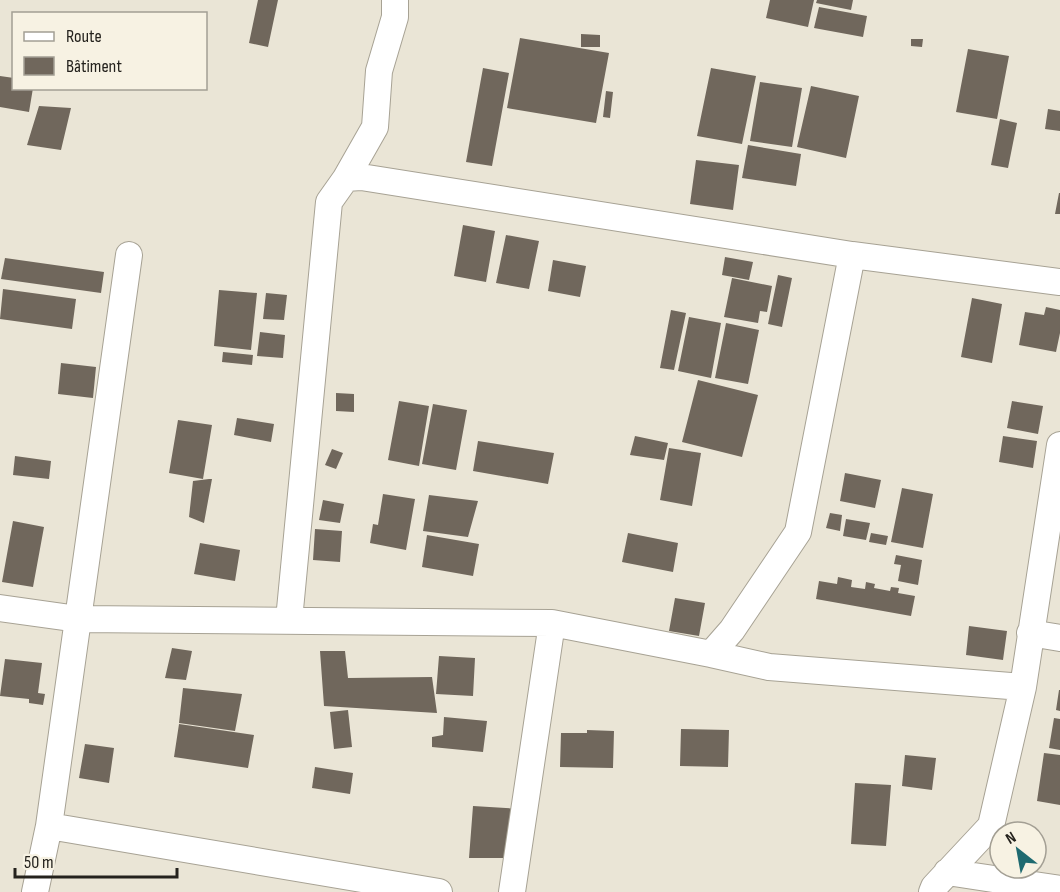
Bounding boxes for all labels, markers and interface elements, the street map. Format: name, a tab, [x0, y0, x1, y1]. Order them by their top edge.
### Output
legend	[12, 12, 207, 90]
text: Route	[66, 26, 102, 47]
text: Bâtiment	[66, 56, 122, 77]
north arrow	[988, 820, 1048, 880]
text: N	[1002, 828, 1020, 849]
scale bar	[15, 841, 177, 879]
text: 50 m	[24, 852, 54, 873]

